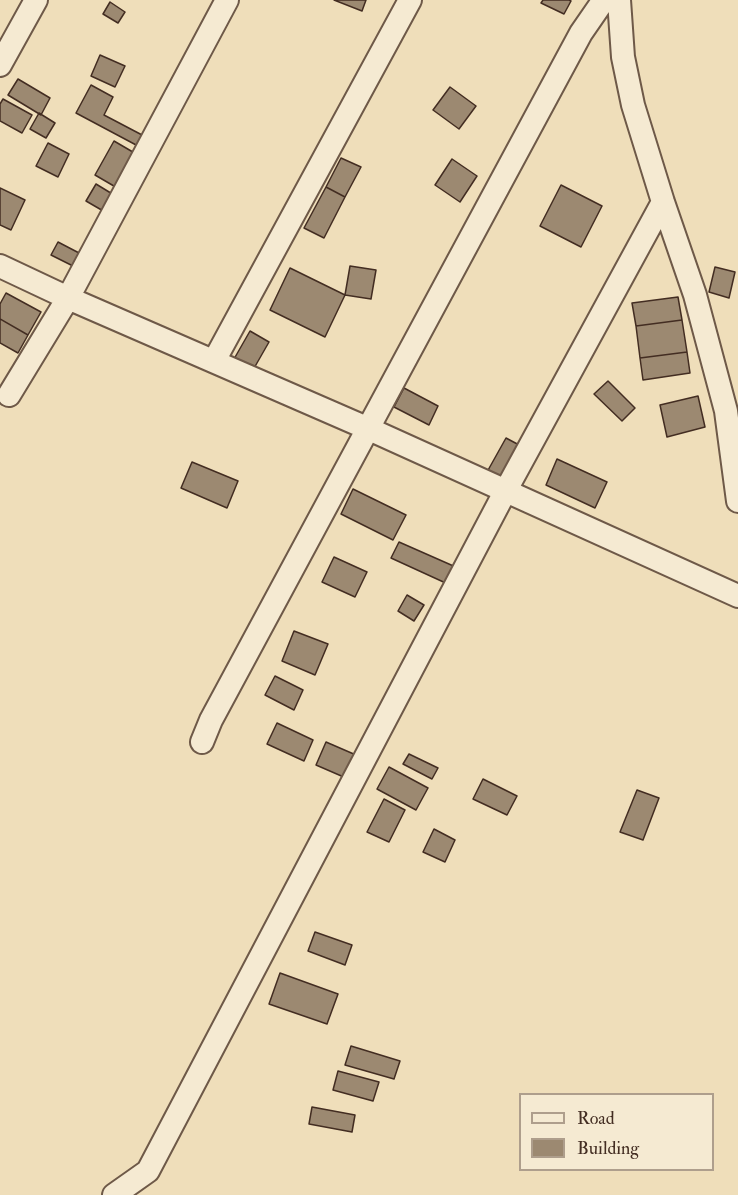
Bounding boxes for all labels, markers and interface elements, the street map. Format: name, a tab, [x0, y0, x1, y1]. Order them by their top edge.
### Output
legend	[519, 1093, 714, 1171]
text: Road	[577, 1107, 615, 1130]
text: Building	[577, 1137, 639, 1160]

